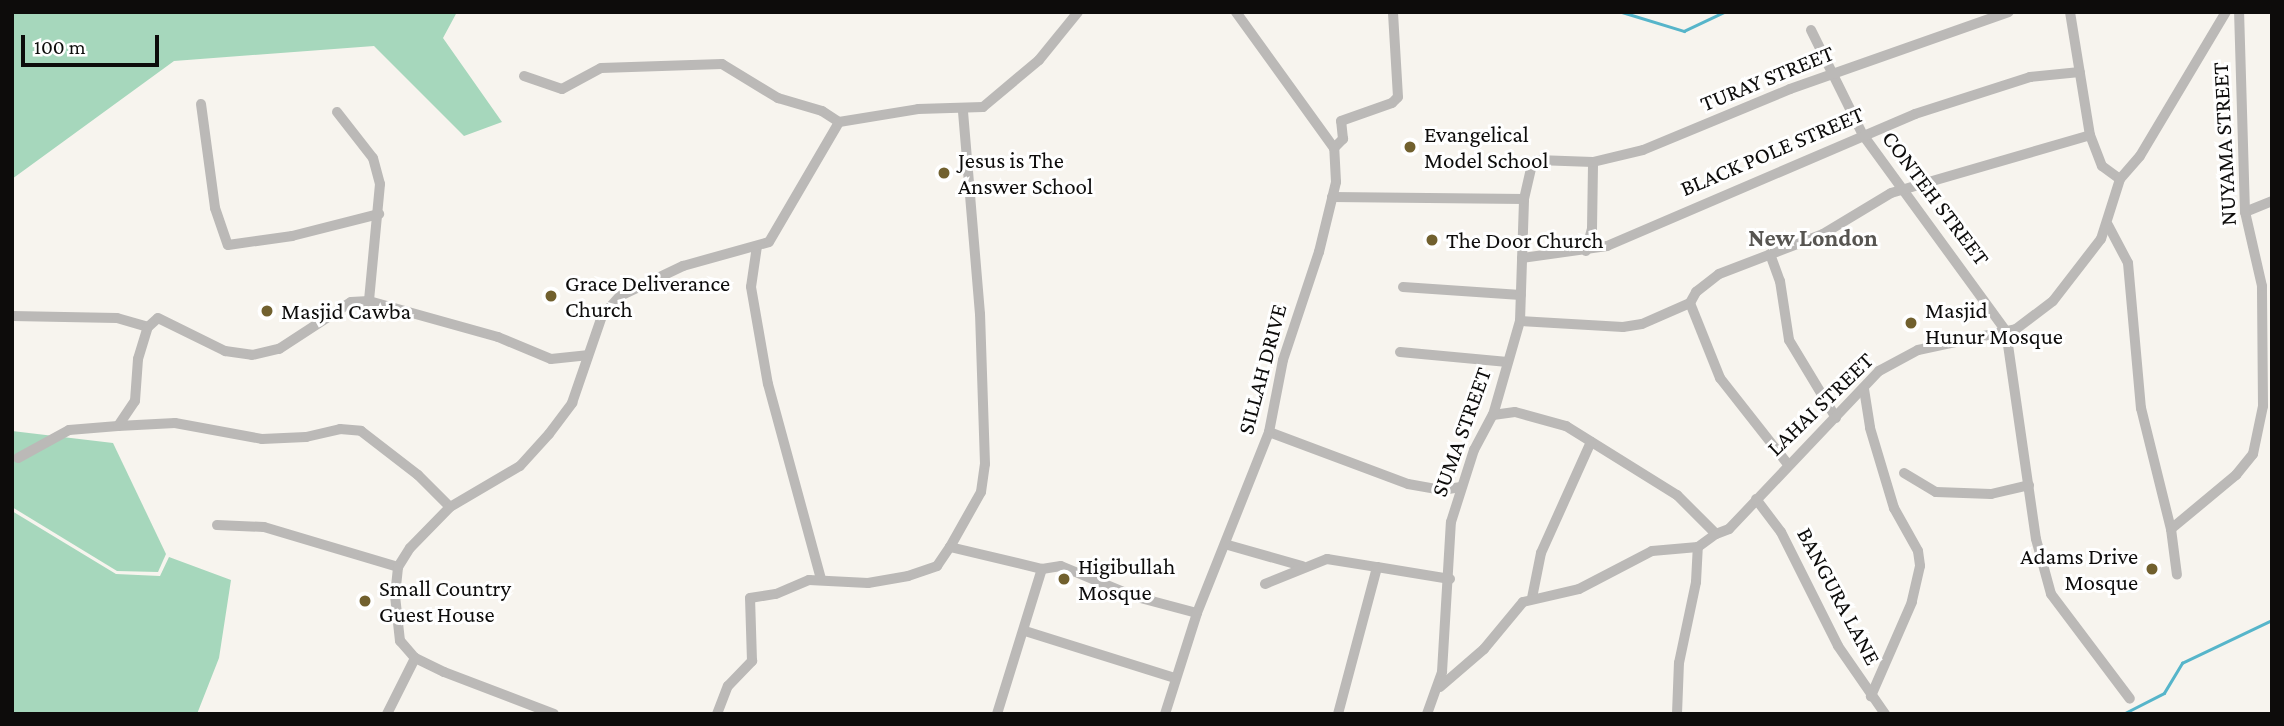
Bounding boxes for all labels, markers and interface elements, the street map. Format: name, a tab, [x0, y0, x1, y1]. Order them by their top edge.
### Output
scale bar	[24, 21, 163, 65]
text: 100 m	[34, 35, 86, 59]
street label: TURAY STREET	[1696, 39, 1838, 117]
street label: NUYAMA STREET	[2206, 61, 2242, 227]
street label: BLACK POLE STREET	[1676, 100, 1868, 202]
place label: Evangelical Model School	[1424, 120, 1548, 174]
street label: CONTEH STREET	[1876, 125, 1996, 271]
marker: Evangelical Model School	[1402, 139, 1418, 155]
place label: Jesus is The Answer School	[958, 146, 1093, 200]
marker: Jesus is The Answer School	[936, 165, 952, 181]
district label: New London	[1748, 224, 1878, 252]
place label: The Door Church	[1446, 226, 1603, 254]
marker: The Door Church	[1424, 232, 1440, 248]
place label: Grace Deliverance Church	[565, 269, 730, 323]
marker: Grace Deliverance Church	[543, 288, 559, 304]
place label: Masjid Hunur Mosque	[1925, 296, 2063, 350]
place label: Masjid Cawba	[281, 297, 411, 325]
street label: SILLAH DRIVE	[1231, 301, 1293, 437]
marker: Masjid Cawba	[259, 303, 275, 319]
marker: Masjid Hunur Mosque	[1903, 315, 1919, 331]
street label: LAHAI STREET	[1761, 346, 1879, 462]
street label: SUMA STREET	[1425, 364, 1497, 500]
street label: BANGURA LANE	[1791, 523, 1887, 669]
place label: Adams Drive Mosque	[2020, 542, 2138, 596]
place label: Higibullah Mosque	[1078, 552, 1175, 606]
marker: Adams Drive Mosque	[2144, 561, 2160, 577]
marker: Higibullah Mosque	[1056, 571, 1072, 587]
place label: Small Country Guest House	[379, 574, 511, 628]
marker: Small Country Guest House	[357, 593, 373, 609]

